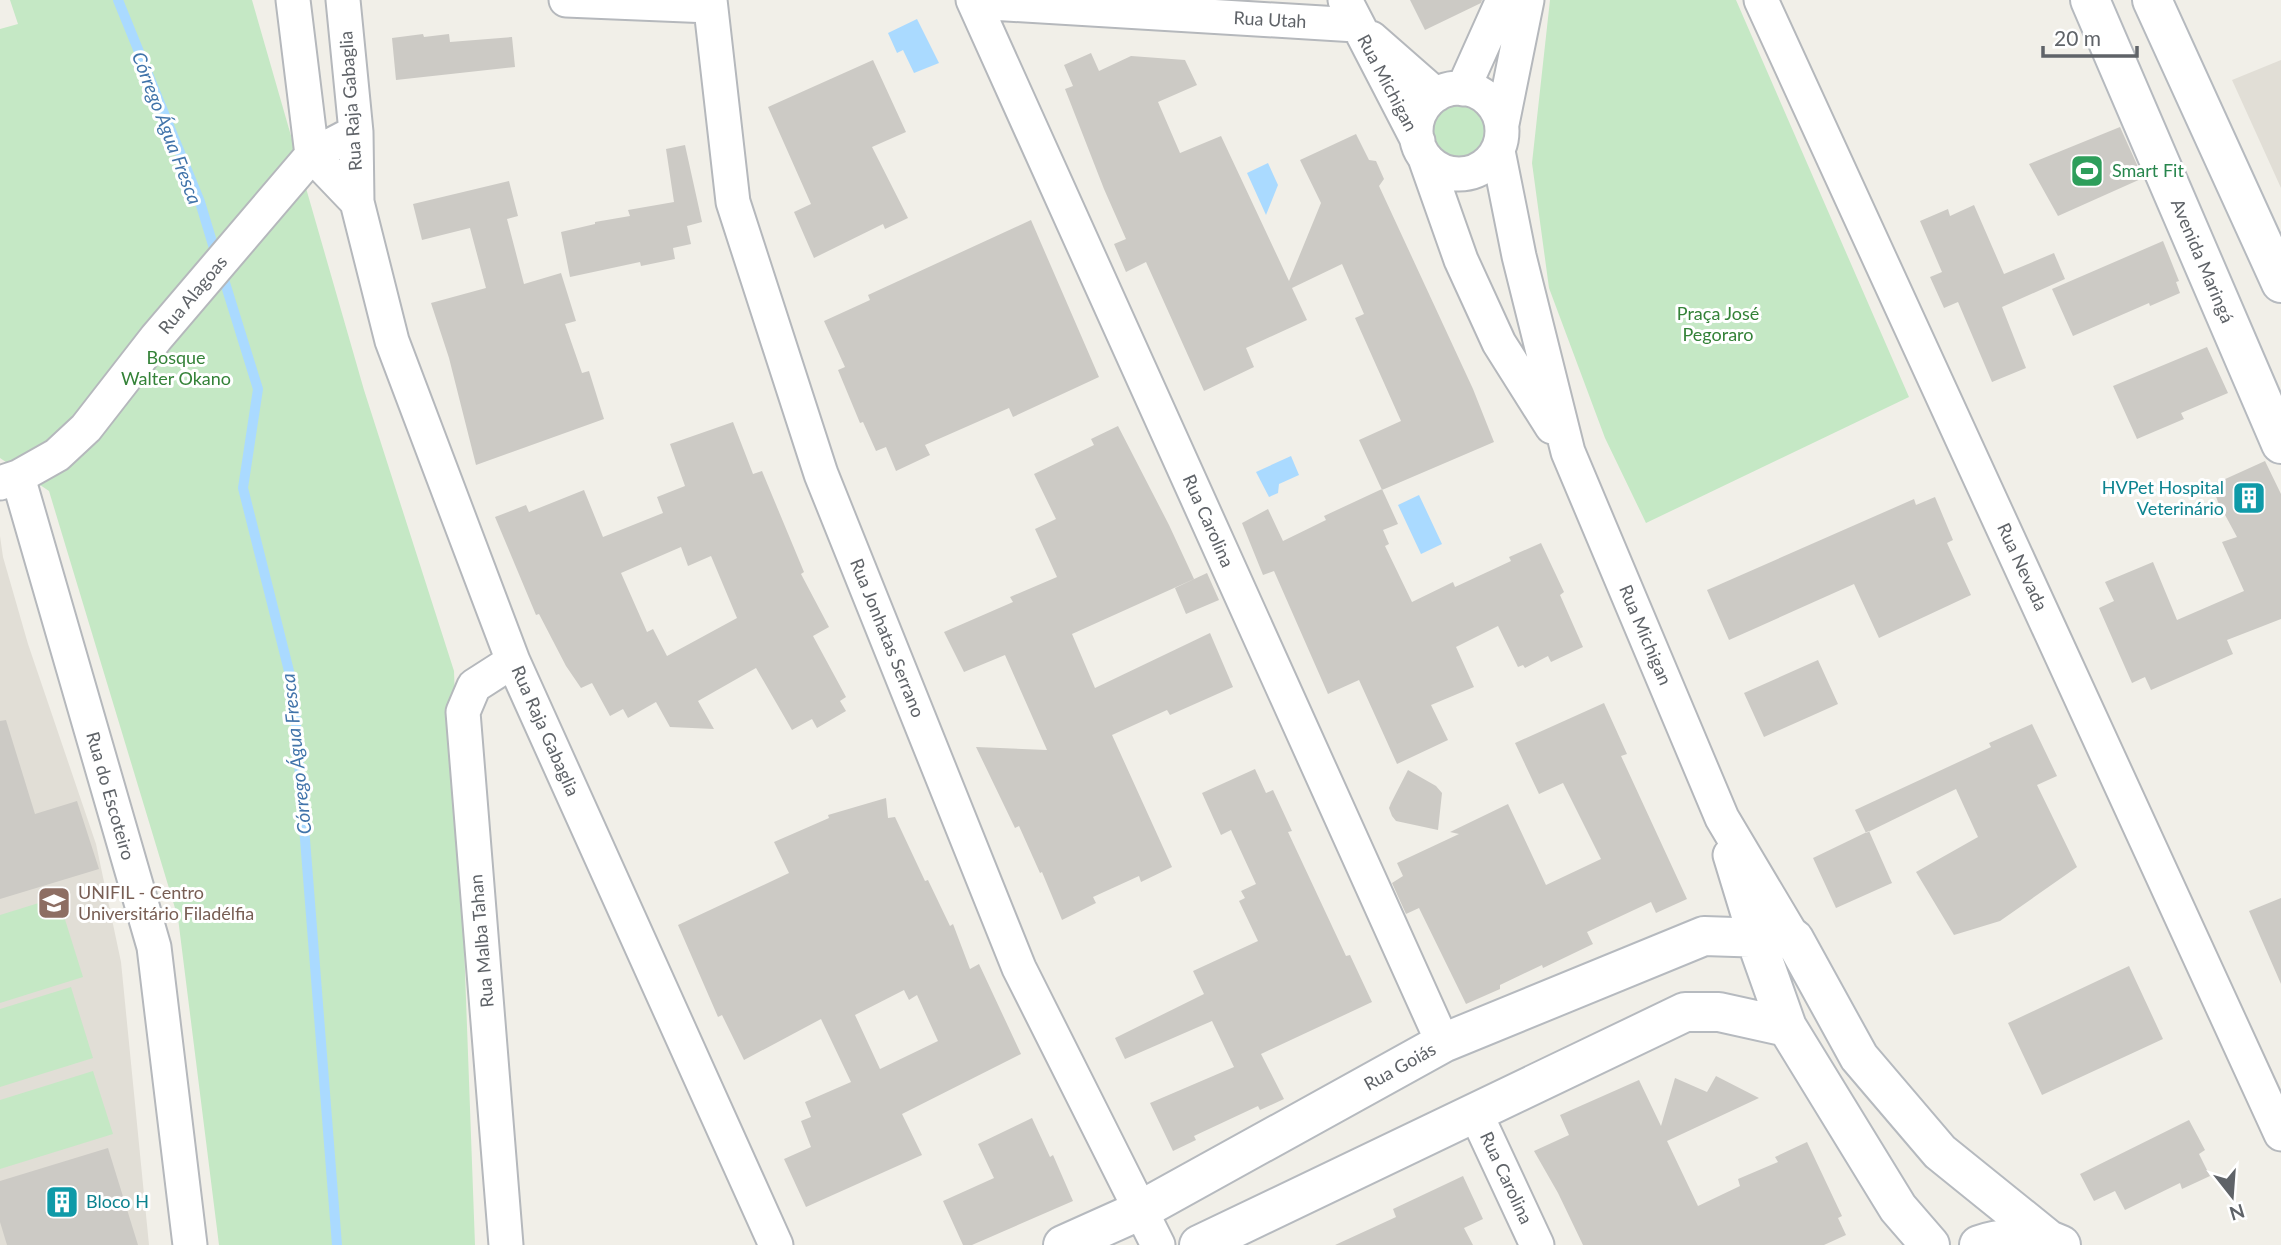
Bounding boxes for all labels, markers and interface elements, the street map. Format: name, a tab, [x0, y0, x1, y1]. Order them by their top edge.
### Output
street label: Rua Utah	[1233, 6, 1307, 32]
scale bar	[2043, 14, 2138, 58]
text: 20 m	[2054, 25, 2101, 50]
street label: Rua Raja Gabaglia	[334, 30, 366, 172]
street label: Rua Michigan	[1353, 30, 1423, 135]
water label: Córrego Água Fresca	[128, 48, 207, 207]
sports icon: Smart Fit	[2068, 152, 2106, 190]
place label: Smart Fit	[2112, 159, 2184, 181]
street label: Avenida Maringá	[2167, 195, 2239, 326]
street label: Rua Alagoas	[153, 251, 231, 338]
park label: Praça José Pegoraro	[1677, 302, 1759, 345]
park label: Bosque Walter Okano	[121, 346, 231, 389]
street label: Rua Carolina	[1179, 471, 1239, 570]
place label: HVPet Hospital Veterinário	[2102, 476, 2224, 519]
building icon: HVPet Hospital Veterinário	[2230, 479, 2268, 517]
street label: Rua Nevada	[1993, 519, 2053, 614]
street label: Rua Jonhatas Serrano	[846, 555, 930, 720]
street label: Rua Michigan	[1615, 581, 1677, 688]
street label: Rua Raja Gabaglia	[507, 662, 585, 799]
water label: Córrego Água Fresca	[276, 673, 315, 836]
street label: Rua do Escoteiro	[82, 729, 140, 862]
street label: Rua Malba Tahan	[464, 873, 498, 1009]
place label: UNIFIL - Centro Universitário Filadélfia	[78, 881, 254, 924]
school or university icon: UNIFIL - Centro Universitário Filadélfia	[35, 884, 73, 922]
street label: Rua Goiás	[1360, 1037, 1439, 1095]
street label: Rua Carolina	[1476, 1128, 1538, 1227]
north arrow	[2197, 1161, 2267, 1231]
building icon: Bloco H	[43, 1183, 81, 1221]
place label: Bloco H	[86, 1190, 149, 1212]
text: N	[2227, 1200, 2247, 1226]

